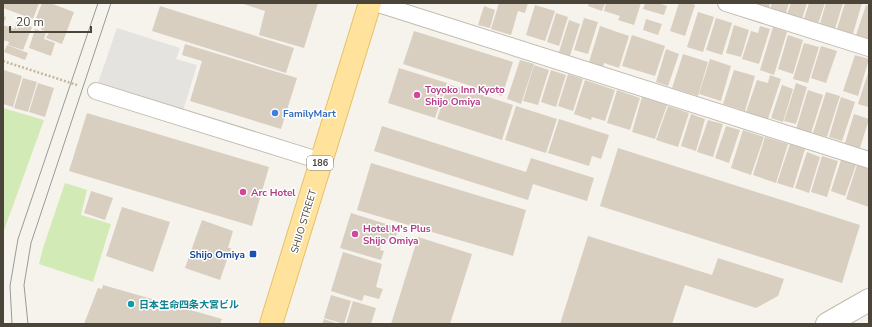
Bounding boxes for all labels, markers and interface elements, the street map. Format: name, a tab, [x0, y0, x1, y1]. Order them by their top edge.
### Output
scale bar	[10, 8, 91, 34]
text: 20 m	[16, 14, 44, 30]
place label: Toyoko Inn Kyoto Shijo Omiya	[425, 83, 505, 109]
marker: Toyoko Inn Kyoto Shijo Omiya	[412, 90, 422, 100]
place label: FamilyMart	[283, 107, 336, 121]
marker: FamilyMart	[270, 108, 280, 118]
road number: 186	[307, 156, 333, 170]
place label: Arc Hotel	[251, 186, 296, 200]
marker: Arc Hotel	[238, 187, 248, 197]
street label: SHIJO STREET	[288, 188, 320, 255]
place label: Hotel M's Plus Shijo Omiya	[363, 222, 431, 248]
marker: Hotel M's Plus Shijo Omiya	[350, 229, 360, 239]
place label: Shijo Omiya	[189, 248, 245, 262]
marker: Shijo Omiya	[248, 249, 258, 259]
place label: 日本生命四条大宮ビル	[139, 298, 239, 312]
marker: 日本生命四条大宮ビル	[126, 299, 136, 309]

